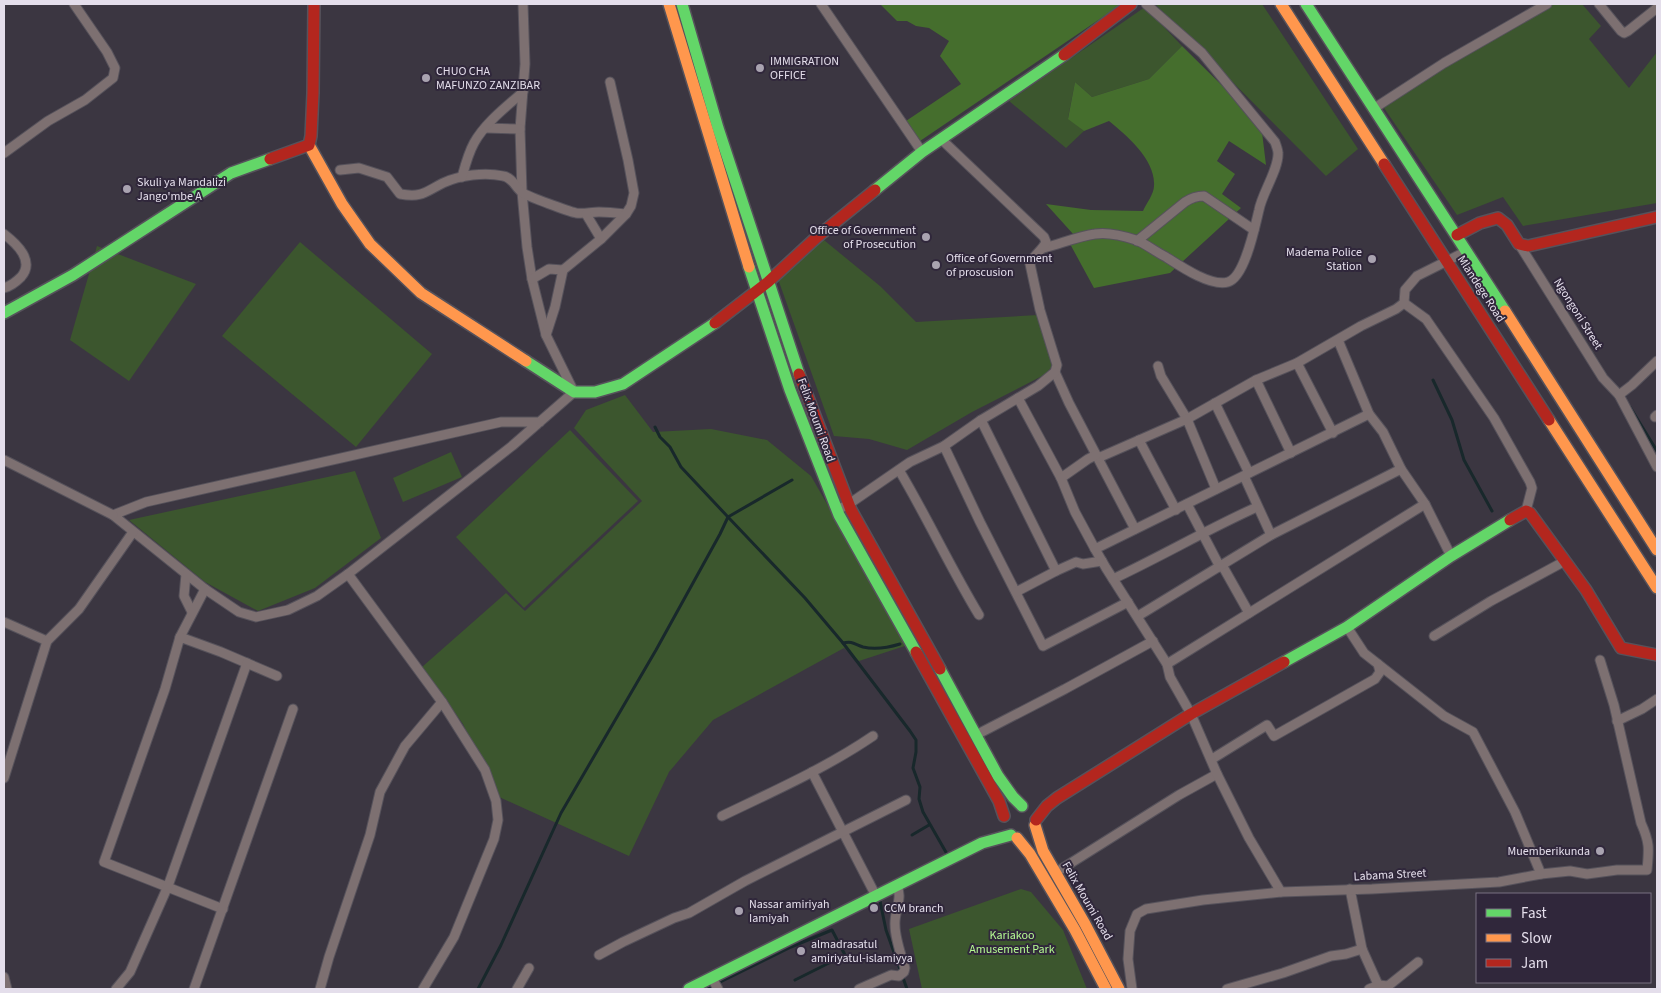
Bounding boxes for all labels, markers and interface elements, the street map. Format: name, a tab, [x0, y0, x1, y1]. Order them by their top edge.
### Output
place label: IMMIGRATION OFFICE	[770, 53, 839, 84]
marker: IMMIGRATION OFFICE	[754, 62, 766, 74]
place label: CHUO CHA MAFUNZO ZANZIBAR	[436, 63, 540, 94]
marker: CHUO CHA MAFUNZO ZANZIBAR	[420, 72, 432, 84]
place label: Skuli ya Mandalizi Jango'mbe A	[137, 174, 226, 205]
marker: Skuli ya Mandalizi Jango'mbe A	[121, 183, 133, 195]
place label: Office of Government of Prosecution	[810, 222, 916, 253]
marker: Office of Government of Prosecution	[920, 231, 932, 243]
place label: Madema Police Station	[1286, 244, 1362, 275]
place label: Office of Government of proscusion	[946, 250, 1052, 281]
street label: Mlandege Road	[1453, 252, 1509, 326]
marker: Madema Police Station	[1366, 253, 1378, 265]
marker: Office of Government of proscusion	[930, 259, 942, 271]
street label: Ngongoni Street	[1549, 275, 1607, 353]
street label: Felix Moumi Road	[793, 376, 839, 464]
place label: Muemberikunda	[1508, 843, 1590, 860]
marker: Muemberikunda	[1594, 845, 1606, 857]
street label: Felix Moumi Road	[1058, 859, 1116, 943]
street label: Labama Street	[1353, 865, 1427, 885]
legend	[1476, 893, 1651, 983]
place label: Nassar amiriyah Iamiyah	[749, 896, 830, 927]
place label: CCM branch	[884, 900, 944, 917]
marker: CCM branch	[868, 902, 880, 914]
text: Fast	[1521, 903, 1547, 924]
marker: Nassar amiriyah Iamiyah	[733, 905, 745, 917]
park label: Kariakoo Amusement Park	[969, 927, 1055, 958]
text: Slow	[1521, 928, 1552, 949]
place label: almadrasatul amiriyatul-islamiyya	[811, 936, 913, 967]
marker: almadrasatul amiriyatul-islamiyya	[795, 945, 807, 957]
text: Jam	[1521, 953, 1548, 974]

